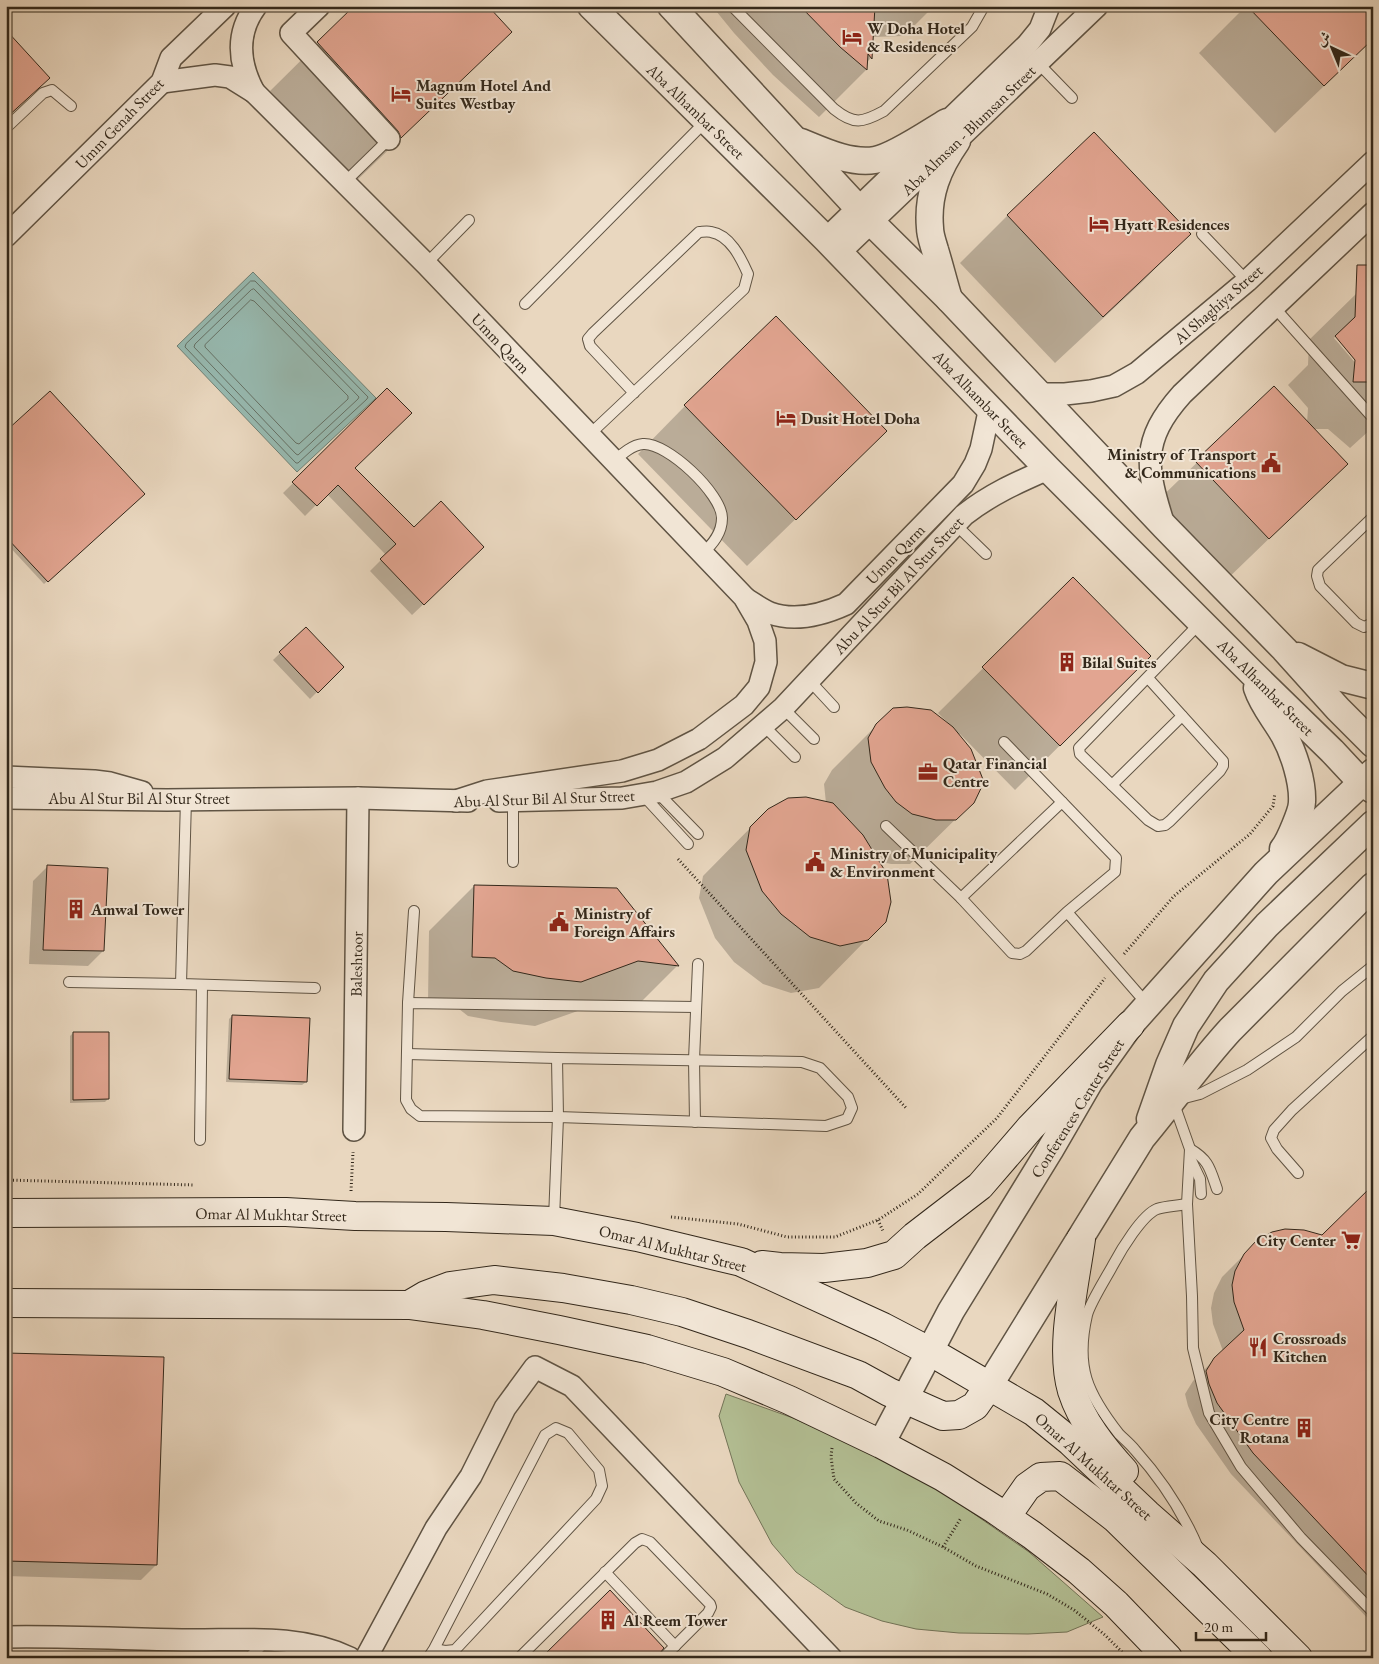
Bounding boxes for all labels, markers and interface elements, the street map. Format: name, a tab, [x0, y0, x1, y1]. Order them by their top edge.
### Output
place label: W Doha Hotel & Residences	[867, 18, 965, 57]
north arrow	[1306, 22, 1356, 72]
hotel icon: W Doha Hotel & Residences	[841, 26, 863, 48]
text: ش	[1312, 27, 1334, 50]
street label: Aba Alhambar Street	[641, 58, 749, 164]
street label: Aba Almsan - Blumsan Street	[896, 61, 1040, 201]
street label: Umm Genah Street	[70, 73, 168, 174]
place label: Magnum Hotel And Suites Westbay	[416, 75, 551, 114]
hotel icon: Magnum Hotel And Suites Westbay	[390, 83, 412, 105]
hotel icon: Hyatt Residences	[1088, 213, 1110, 235]
place label: Hyatt Residences	[1114, 214, 1230, 235]
street label: Al Shaghiya Street	[1169, 260, 1267, 349]
street label: Umm Qarm	[467, 309, 535, 378]
street label: Aba Alhambar Street	[928, 345, 1033, 453]
hotel icon: Dusit Hotel Doha	[775, 407, 797, 429]
place label: Dusit Hotel Doha	[801, 408, 921, 429]
place label: Ministry of Transport & Communications	[1107, 444, 1256, 483]
public building icon: Ministry of Transport & Communications	[1260, 452, 1282, 474]
street label: Abu Al Stur Bil Al Stur Street	[828, 512, 968, 660]
street label: Umm Qarm	[861, 519, 930, 589]
street label: Aba Alhambar Street	[1212, 634, 1319, 740]
building icon: Bilal Suites	[1056, 651, 1078, 673]
place label: Bilal Suites	[1082, 652, 1157, 673]
place label: Qatar Financial Centre	[943, 753, 1047, 792]
office icon: Qatar Financial Centre	[917, 761, 939, 783]
street label: Abu Al Stur Bil Al Stur Street	[452, 785, 635, 812]
street label: Abu Al Stur Bil Al Stur Street	[47, 788, 230, 809]
place label: Ministry of Municipality & Environment	[830, 843, 998, 882]
public building icon: Ministry of Municipality & Environment	[804, 851, 826, 873]
building icon: Amwal Tower	[65, 898, 87, 920]
place label: Amwal Tower	[90, 899, 185, 920]
place label: Ministry of Foreign Affairs	[574, 903, 675, 942]
public building icon: Ministry of Foreign Affairs	[548, 911, 570, 933]
street label: Baleshtoor	[345, 930, 368, 997]
street label: Conferences Center Street	[1026, 1035, 1129, 1182]
street label: Omar Al Mukhtar Street	[195, 1203, 347, 1226]
street label: Omar Al Mukhtar Street	[597, 1220, 749, 1277]
supermarket icon: City Center	[1340, 1229, 1362, 1251]
place label: City Center	[1256, 1230, 1336, 1251]
place label: Crossroads Kitchen	[1273, 1328, 1347, 1367]
restaurant icon: Crossroads Kitchen	[1247, 1336, 1269, 1358]
street label: Omar Al Mukhtar Street	[1030, 1408, 1157, 1525]
place label: City Centre Rotana	[1210, 1409, 1290, 1448]
building icon: City Centre Rotana	[1293, 1417, 1315, 1439]
building icon: Al Reem Tower	[597, 1609, 619, 1631]
scale bar	[1196, 1609, 1266, 1641]
place label: Al Reem Tower	[622, 1610, 728, 1631]
text: 20 m	[1204, 1617, 1233, 1636]

